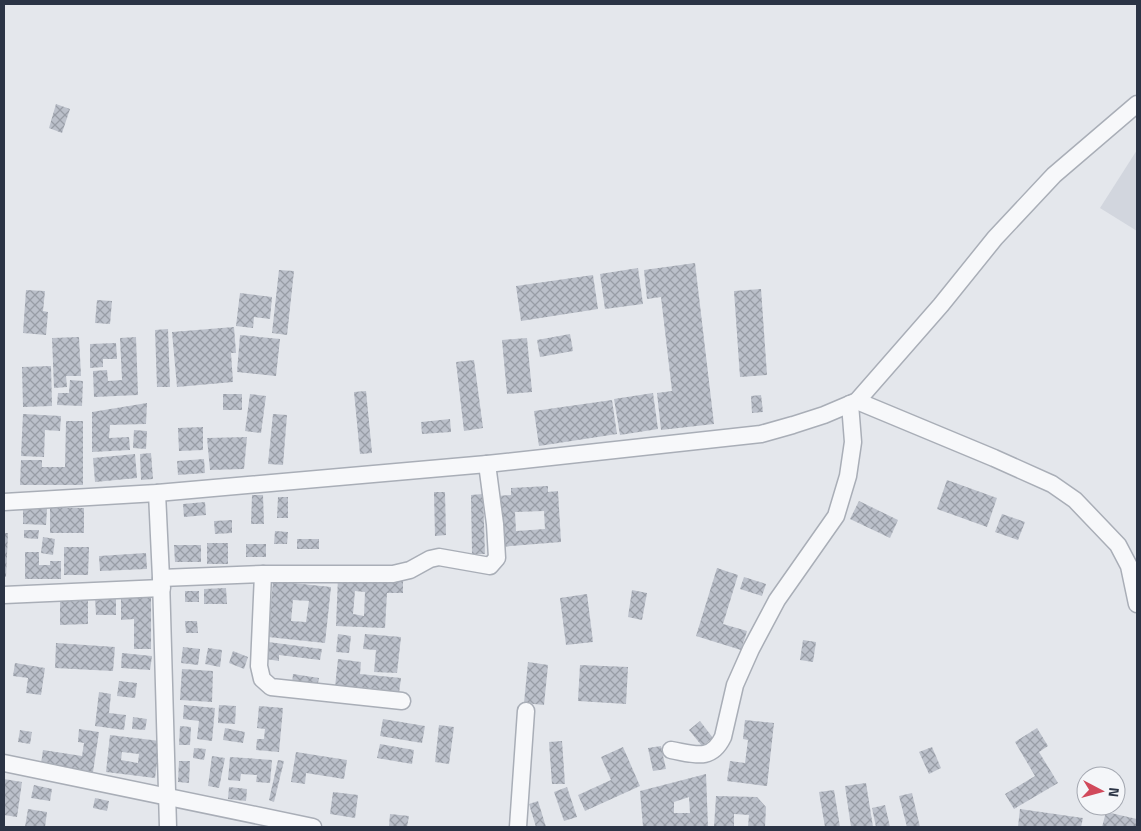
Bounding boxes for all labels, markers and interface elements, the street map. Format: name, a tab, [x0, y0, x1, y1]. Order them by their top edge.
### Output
north arrow	[1076, 766, 1126, 816]
text: N	[1103, 786, 1125, 798]

